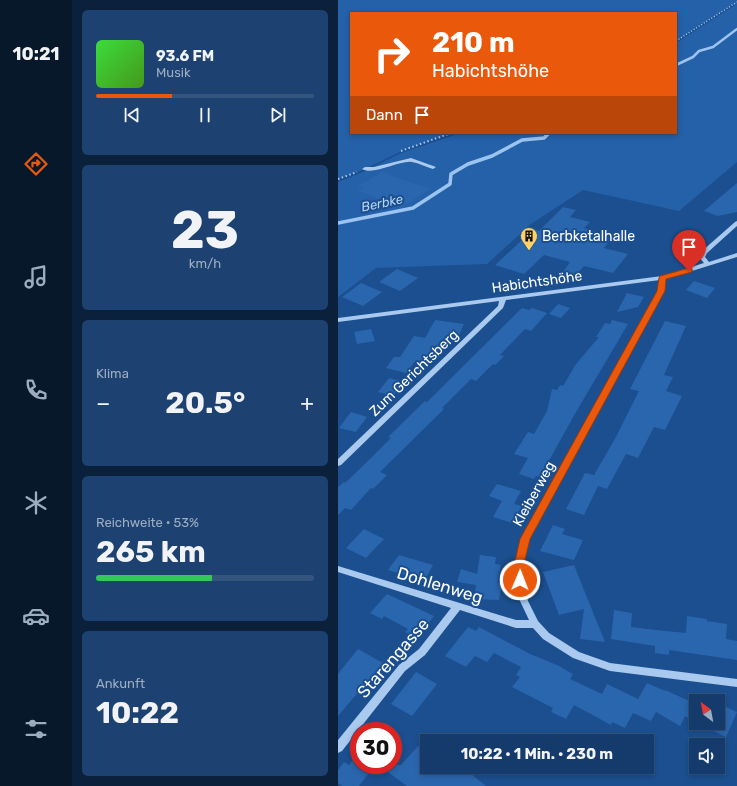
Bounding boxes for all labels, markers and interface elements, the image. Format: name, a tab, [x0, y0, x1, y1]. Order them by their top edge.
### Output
text: 210 m	[432, 26, 515, 59]
icon: right	[366, 28, 418, 80]
text: 10:21	[12, 43, 60, 65]
text: 93.6 FM	[156, 47, 214, 65]
text: Habichtshöhe	[432, 60, 549, 82]
text: Musik	[156, 65, 191, 80]
icon: previous	[121, 104, 143, 126]
icon: pause	[194, 104, 216, 126]
icon: next	[267, 104, 289, 126]
icon: arrive	[411, 104, 433, 126]
text: Dann	[366, 106, 403, 124]
icon: directions	[22, 150, 50, 178]
water label: Berbke	[360, 191, 404, 215]
text: 23	[171, 199, 239, 261]
building icon: Berbketalhalle	[519, 226, 539, 251]
place label: Berbketalhalle	[542, 228, 635, 245]
pin	[672, 230, 706, 271]
icon: arrive	[678, 236, 700, 258]
text: km/h	[189, 256, 221, 271]
icon: music	[22, 263, 50, 291]
street label: Habichtshöhe	[491, 267, 583, 297]
street label: Zum Gerichtsberg	[366, 326, 462, 420]
text: Klima	[96, 366, 129, 381]
icon: phone	[22, 376, 50, 404]
text: 20.5°	[165, 385, 245, 421]
text: −	[96, 390, 110, 417]
text: +	[300, 390, 314, 417]
street label: Kleiberweg	[509, 458, 559, 530]
icon: climate	[22, 489, 50, 517]
text: Reichweite · 53%	[96, 515, 199, 530]
text: 265 km	[96, 534, 206, 570]
position arrow	[499, 559, 541, 601]
street label: Dohlenweg	[395, 562, 485, 608]
icon: car	[22, 602, 50, 630]
street label: Starengasse	[353, 614, 433, 702]
text: Ankunft	[96, 676, 145, 691]
north arrow	[689, 694, 725, 730]
map controls	[689, 694, 725, 774]
text: 10:22	[96, 695, 179, 731]
icon: filters	[22, 715, 50, 743]
speed limit sign: 30	[350, 722, 402, 774]
button: sound	[689, 738, 725, 774]
text: 10:22 · 1 Min. · 230 m	[461, 745, 613, 763]

